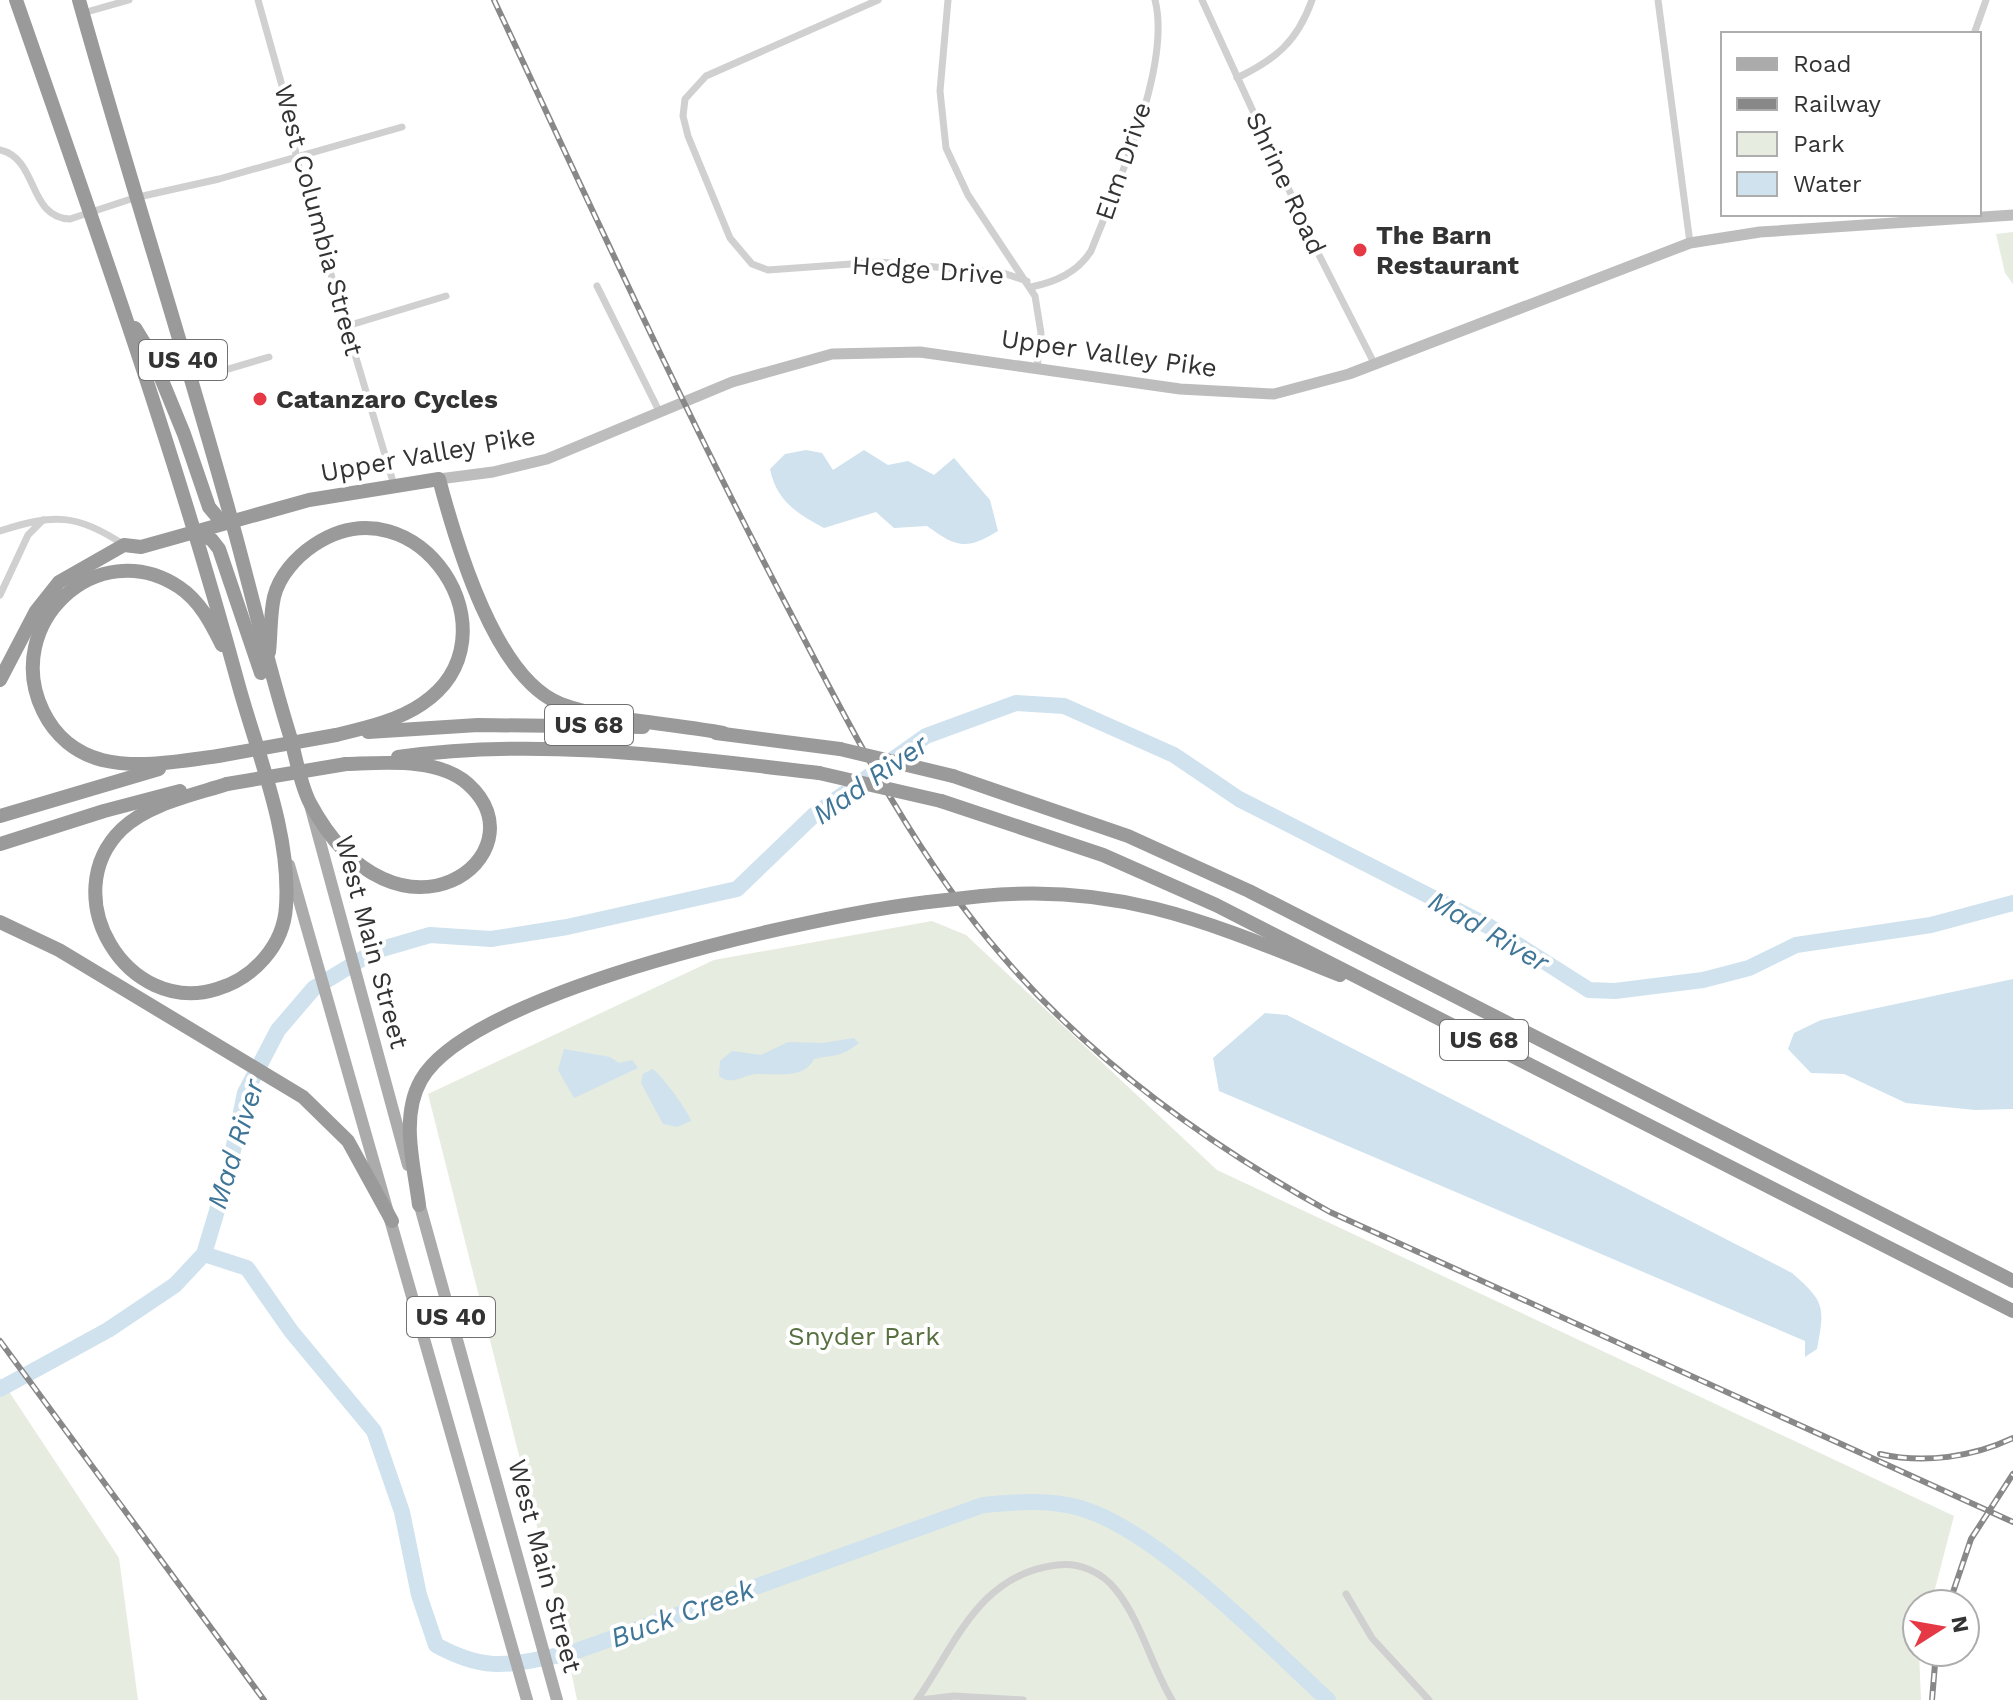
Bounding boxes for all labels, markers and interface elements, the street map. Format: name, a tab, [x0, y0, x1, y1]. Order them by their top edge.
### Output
legend	[1721, 32, 1981, 216]
text: Road	[1793, 50, 1852, 78]
street label: West Columbia Street	[268, 81, 370, 359]
text: Railway	[1793, 90, 1882, 118]
street label: Elm Drive	[1089, 98, 1157, 224]
street label: Shrine Road	[1240, 107, 1332, 259]
text: Park	[1793, 130, 1845, 158]
text: Water	[1793, 170, 1862, 198]
place label: The Barn Restaurant	[1376, 220, 1520, 280]
marker: The Barn Restaurant	[1351, 241, 1369, 259]
street label: Hedge Drive	[851, 250, 1005, 290]
street label: Upper Valley Pike	[999, 323, 1219, 383]
road number: US 40	[139, 340, 227, 380]
place label: Catanzaro Cycles	[276, 384, 498, 414]
marker: Catanzaro Cycles	[251, 390, 269, 408]
street label: Upper Valley Pike	[318, 420, 538, 488]
road number: US 68	[545, 705, 633, 745]
water label: Mad River	[806, 727, 935, 831]
street label: West Main Street	[329, 832, 415, 1052]
water label: Mad River	[1423, 884, 1556, 980]
road number: US 68	[1440, 1020, 1528, 1060]
water label: Mad River	[200, 1075, 271, 1213]
road number: US 40	[407, 1297, 495, 1337]
park label: Snyder Park	[788, 1321, 940, 1351]
street label: West Main Street	[502, 1456, 588, 1676]
water label: Buck Creek	[606, 1572, 759, 1655]
north arrow	[1901, 1588, 1981, 1668]
text: N	[1946, 1614, 1974, 1635]

